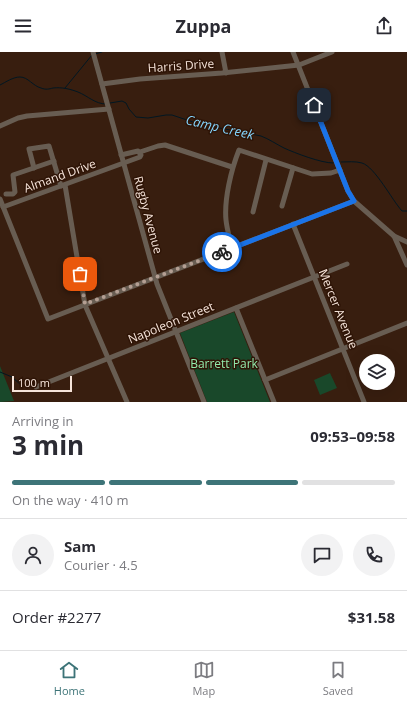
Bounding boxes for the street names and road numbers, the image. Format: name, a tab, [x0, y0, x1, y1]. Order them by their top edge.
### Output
street label: Harris Drive	[147, 55, 215, 76]
street label: Almand Drive	[21, 155, 98, 196]
street label: Rugby Avenue	[130, 174, 167, 256]
street label: Mercer Avenue	[315, 266, 362, 352]
street label: Napoleon Street	[125, 298, 216, 348]

